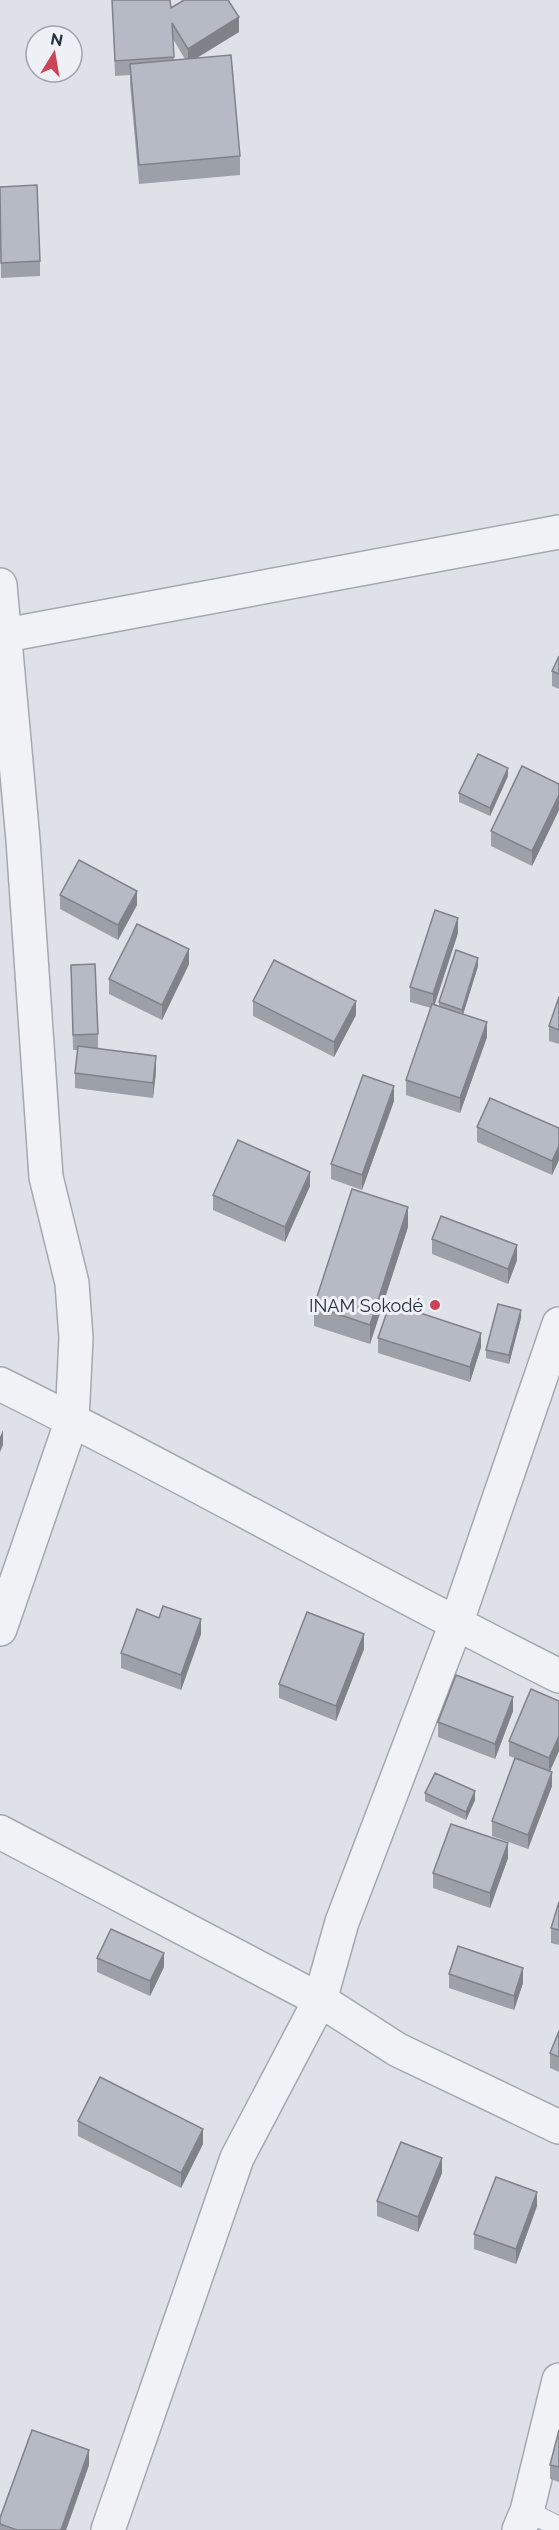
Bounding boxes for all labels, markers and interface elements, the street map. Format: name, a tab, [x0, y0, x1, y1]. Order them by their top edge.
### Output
north arrow	[24, 24, 84, 84]
text: N	[49, 29, 65, 50]
place label: INAM Sokodé	[309, 1295, 423, 1316]
marker: INAM Sokodé	[428, 1298, 442, 1312]

